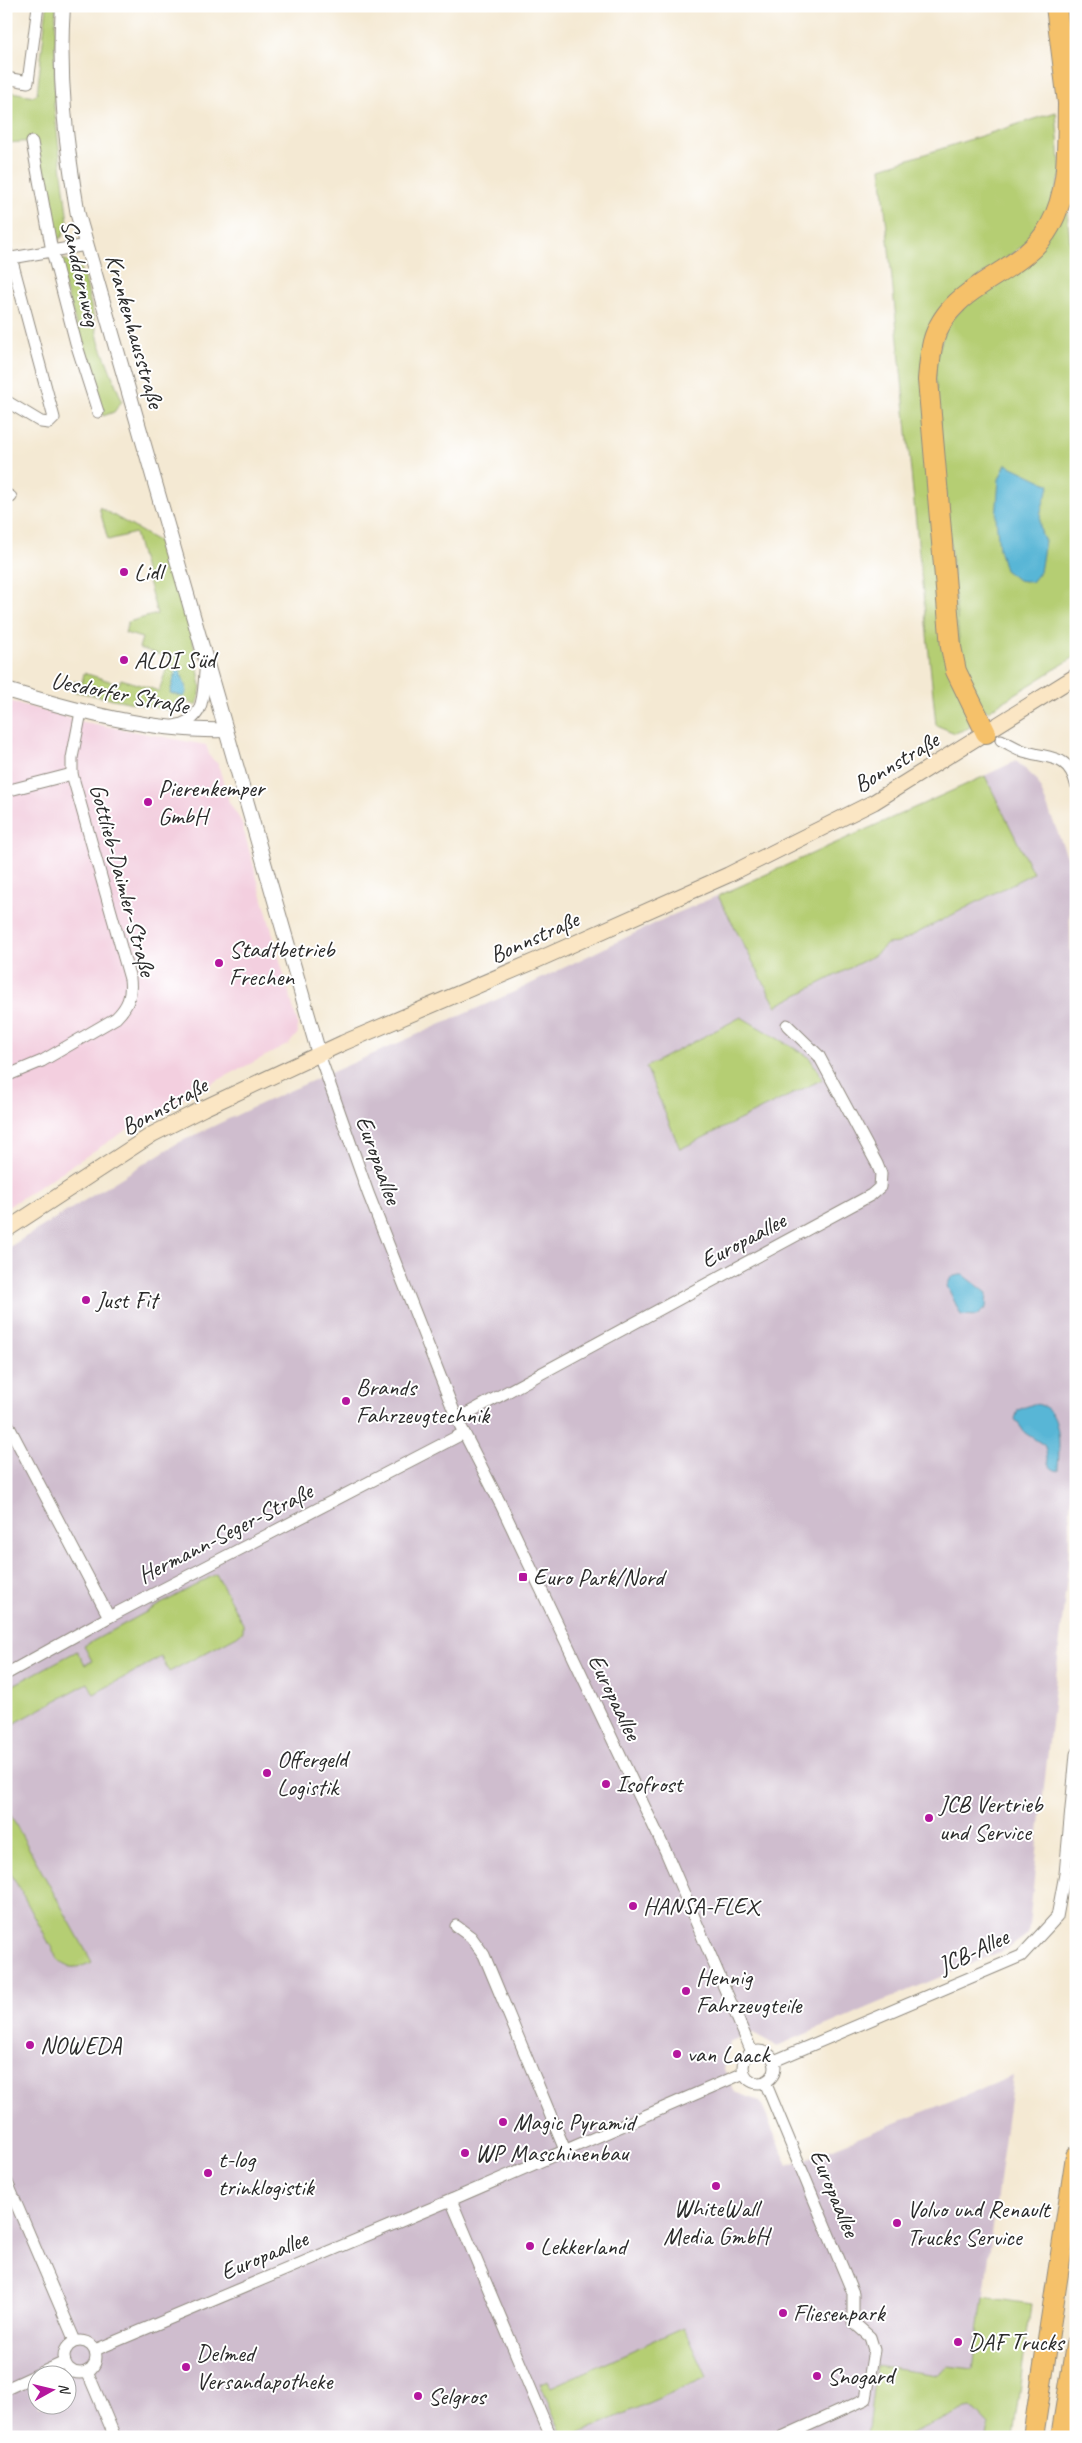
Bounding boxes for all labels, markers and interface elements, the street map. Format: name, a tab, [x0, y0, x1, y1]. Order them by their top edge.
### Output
street label: Sanddornweg	[54, 217, 108, 331]
street label: Krankenhausstraße	[99, 251, 172, 414]
place label: Lidl	[134, 557, 166, 587]
marker: Lidl	[118, 566, 130, 578]
place label: ALDI Süd	[134, 645, 219, 675]
marker: ALDI Süd	[118, 654, 130, 666]
street label: Uesdorfer Straße	[49, 665, 193, 721]
street label: Bonnstraße	[848, 724, 946, 799]
place label: Pierenkemper GmbH	[158, 773, 267, 831]
street label: Gottlieb-Daimler-Straße	[83, 781, 164, 982]
marker: Pierenkemper GmbH	[142, 796, 154, 808]
street label: Bonnstraße	[485, 903, 585, 970]
place label: Stadtbetrieb Frechen	[229, 934, 336, 992]
marker: Stadtbetrieb Frechen	[213, 957, 225, 969]
street label: Bonnstraße	[115, 1069, 214, 1142]
street label: Europaallee	[349, 1112, 410, 1210]
street label: Europaallee	[695, 1204, 793, 1275]
place label: Just Fit	[95, 1285, 160, 1315]
marker: Just Fit	[80, 1294, 92, 1306]
place label: Brands Fahrzeugtechnik	[356, 1372, 491, 1430]
marker: Brands Fahrzeugtechnik	[340, 1395, 352, 1407]
street label: Hermann-Seger-Straße	[133, 1475, 319, 1590]
place label: Euro Park/Nord	[533, 1562, 667, 1592]
marker: Euro Park/Nord	[517, 1571, 529, 1583]
street label: Europaallee	[581, 1649, 650, 1747]
place label: Offergeld Logistik	[277, 1744, 351, 1802]
marker: Offergeld Logistik	[261, 1767, 273, 1779]
place label: Isofrost	[616, 1769, 684, 1799]
marker: Isofrost	[600, 1778, 612, 1790]
place label: JCB Vertrieb und Service	[938, 1789, 1044, 1847]
marker: JCB Vertrieb und Service	[923, 1812, 935, 1824]
place label: HANSA-FLEX	[643, 1891, 762, 1921]
marker: HANSA-FLEX	[627, 1900, 639, 1912]
street label: JCB-Allee	[932, 1921, 1015, 1981]
place label: Hennig Fahrzeugteile	[696, 1962, 803, 2020]
marker: Hennig Fahrzeugteile	[680, 1985, 692, 1997]
place label: NOWEDA	[40, 2030, 122, 2060]
marker: NOWEDA	[24, 2039, 36, 2051]
place label: van Laack	[687, 2039, 771, 2069]
marker: van Laack	[671, 2048, 683, 2060]
place label: Magic Pyramid	[513, 2107, 638, 2137]
marker: Magic Pyramid	[497, 2116, 509, 2128]
place label: WP Maschinenbau	[475, 2138, 631, 2168]
place label: t-log trinklogistik	[218, 2144, 316, 2202]
street label: Europaallee	[803, 2145, 868, 2243]
marker: WP Maschinenbau	[459, 2147, 471, 2159]
marker: t-log trinklogistik	[202, 2167, 214, 2179]
marker: WhiteWall Media GmbH	[710, 2180, 722, 2192]
place label: WhiteWall Media GmbH	[663, 2193, 773, 2251]
place label: Volvo und Renault Trucks Service	[907, 2194, 1052, 2252]
marker: Volvo und Renault Trucks Service	[891, 2217, 903, 2229]
street label: Europaallee	[216, 2222, 314, 2287]
place label: Lekkerland	[540, 2231, 630, 2261]
marker: Lekkerland	[524, 2240, 536, 2252]
place label: Fliesenpark	[793, 2298, 887, 2328]
marker: Fliesenpark	[777, 2307, 789, 2319]
place label: DAF Trucks	[968, 2327, 1066, 2357]
marker: DAF Trucks	[952, 2336, 964, 2348]
place label: Delmed Versandapotheke	[196, 2338, 335, 2396]
marker: Delmed Versandapotheke	[180, 2361, 192, 2373]
place label: Snogard	[827, 2361, 897, 2391]
north arrow	[28, 2366, 78, 2416]
marker: Snogard	[811, 2370, 823, 2382]
place label: Selgros	[428, 2381, 488, 2411]
text: N	[55, 2383, 74, 2396]
marker: Selgros	[412, 2390, 424, 2402]

